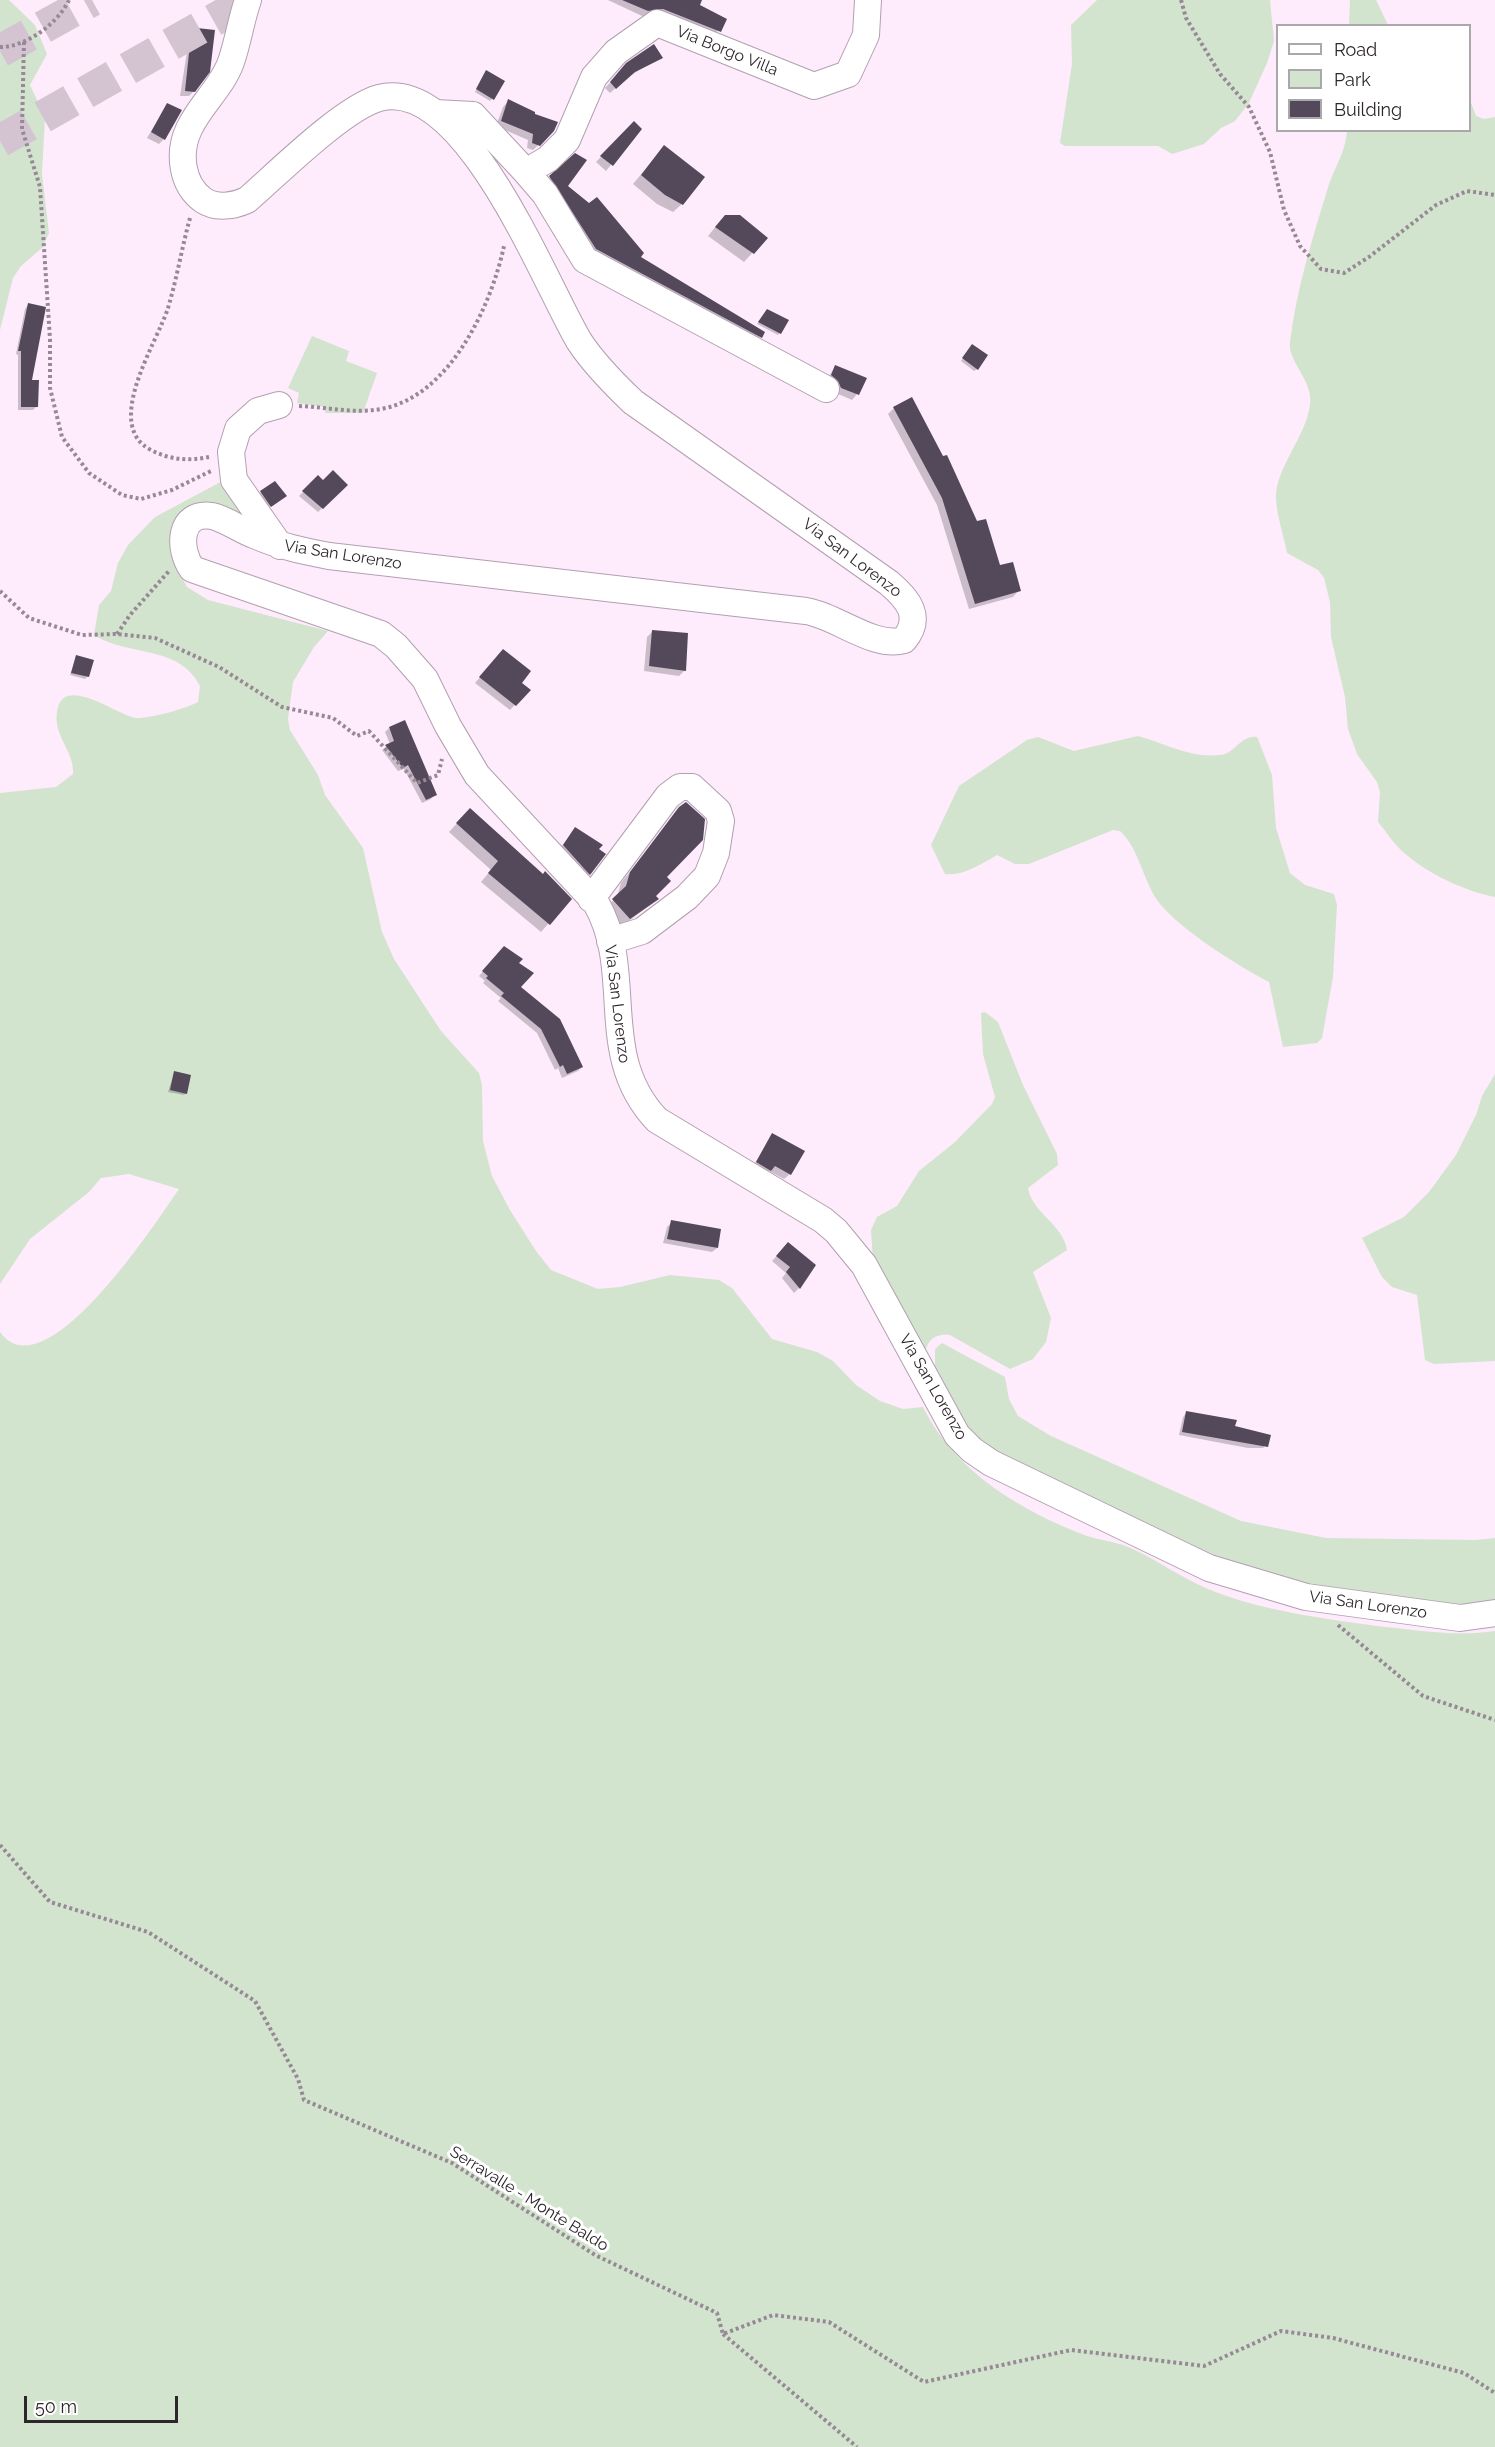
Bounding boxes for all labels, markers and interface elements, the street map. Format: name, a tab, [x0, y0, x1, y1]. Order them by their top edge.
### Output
street label: Via Borgo Villa	[673, 22, 781, 80]
legend	[1276, 24, 1471, 132]
text: Road	[1334, 39, 1377, 60]
text: Park	[1334, 69, 1371, 90]
text: Building	[1334, 99, 1402, 120]
street label: Via San Lorenzo	[799, 515, 905, 601]
street label: Via San Lorenzo	[283, 536, 403, 574]
street label: Via San Lorenzo	[600, 944, 634, 1064]
street label: Via San Lorenzo	[895, 1331, 971, 1443]
street label: Via San Lorenzo	[1308, 1587, 1428, 1623]
street label: Serravalle - Monte Baldo	[446, 2142, 612, 2256]
scale bar	[27, 2384, 182, 2422]
text: 50 m	[35, 2396, 77, 2417]

